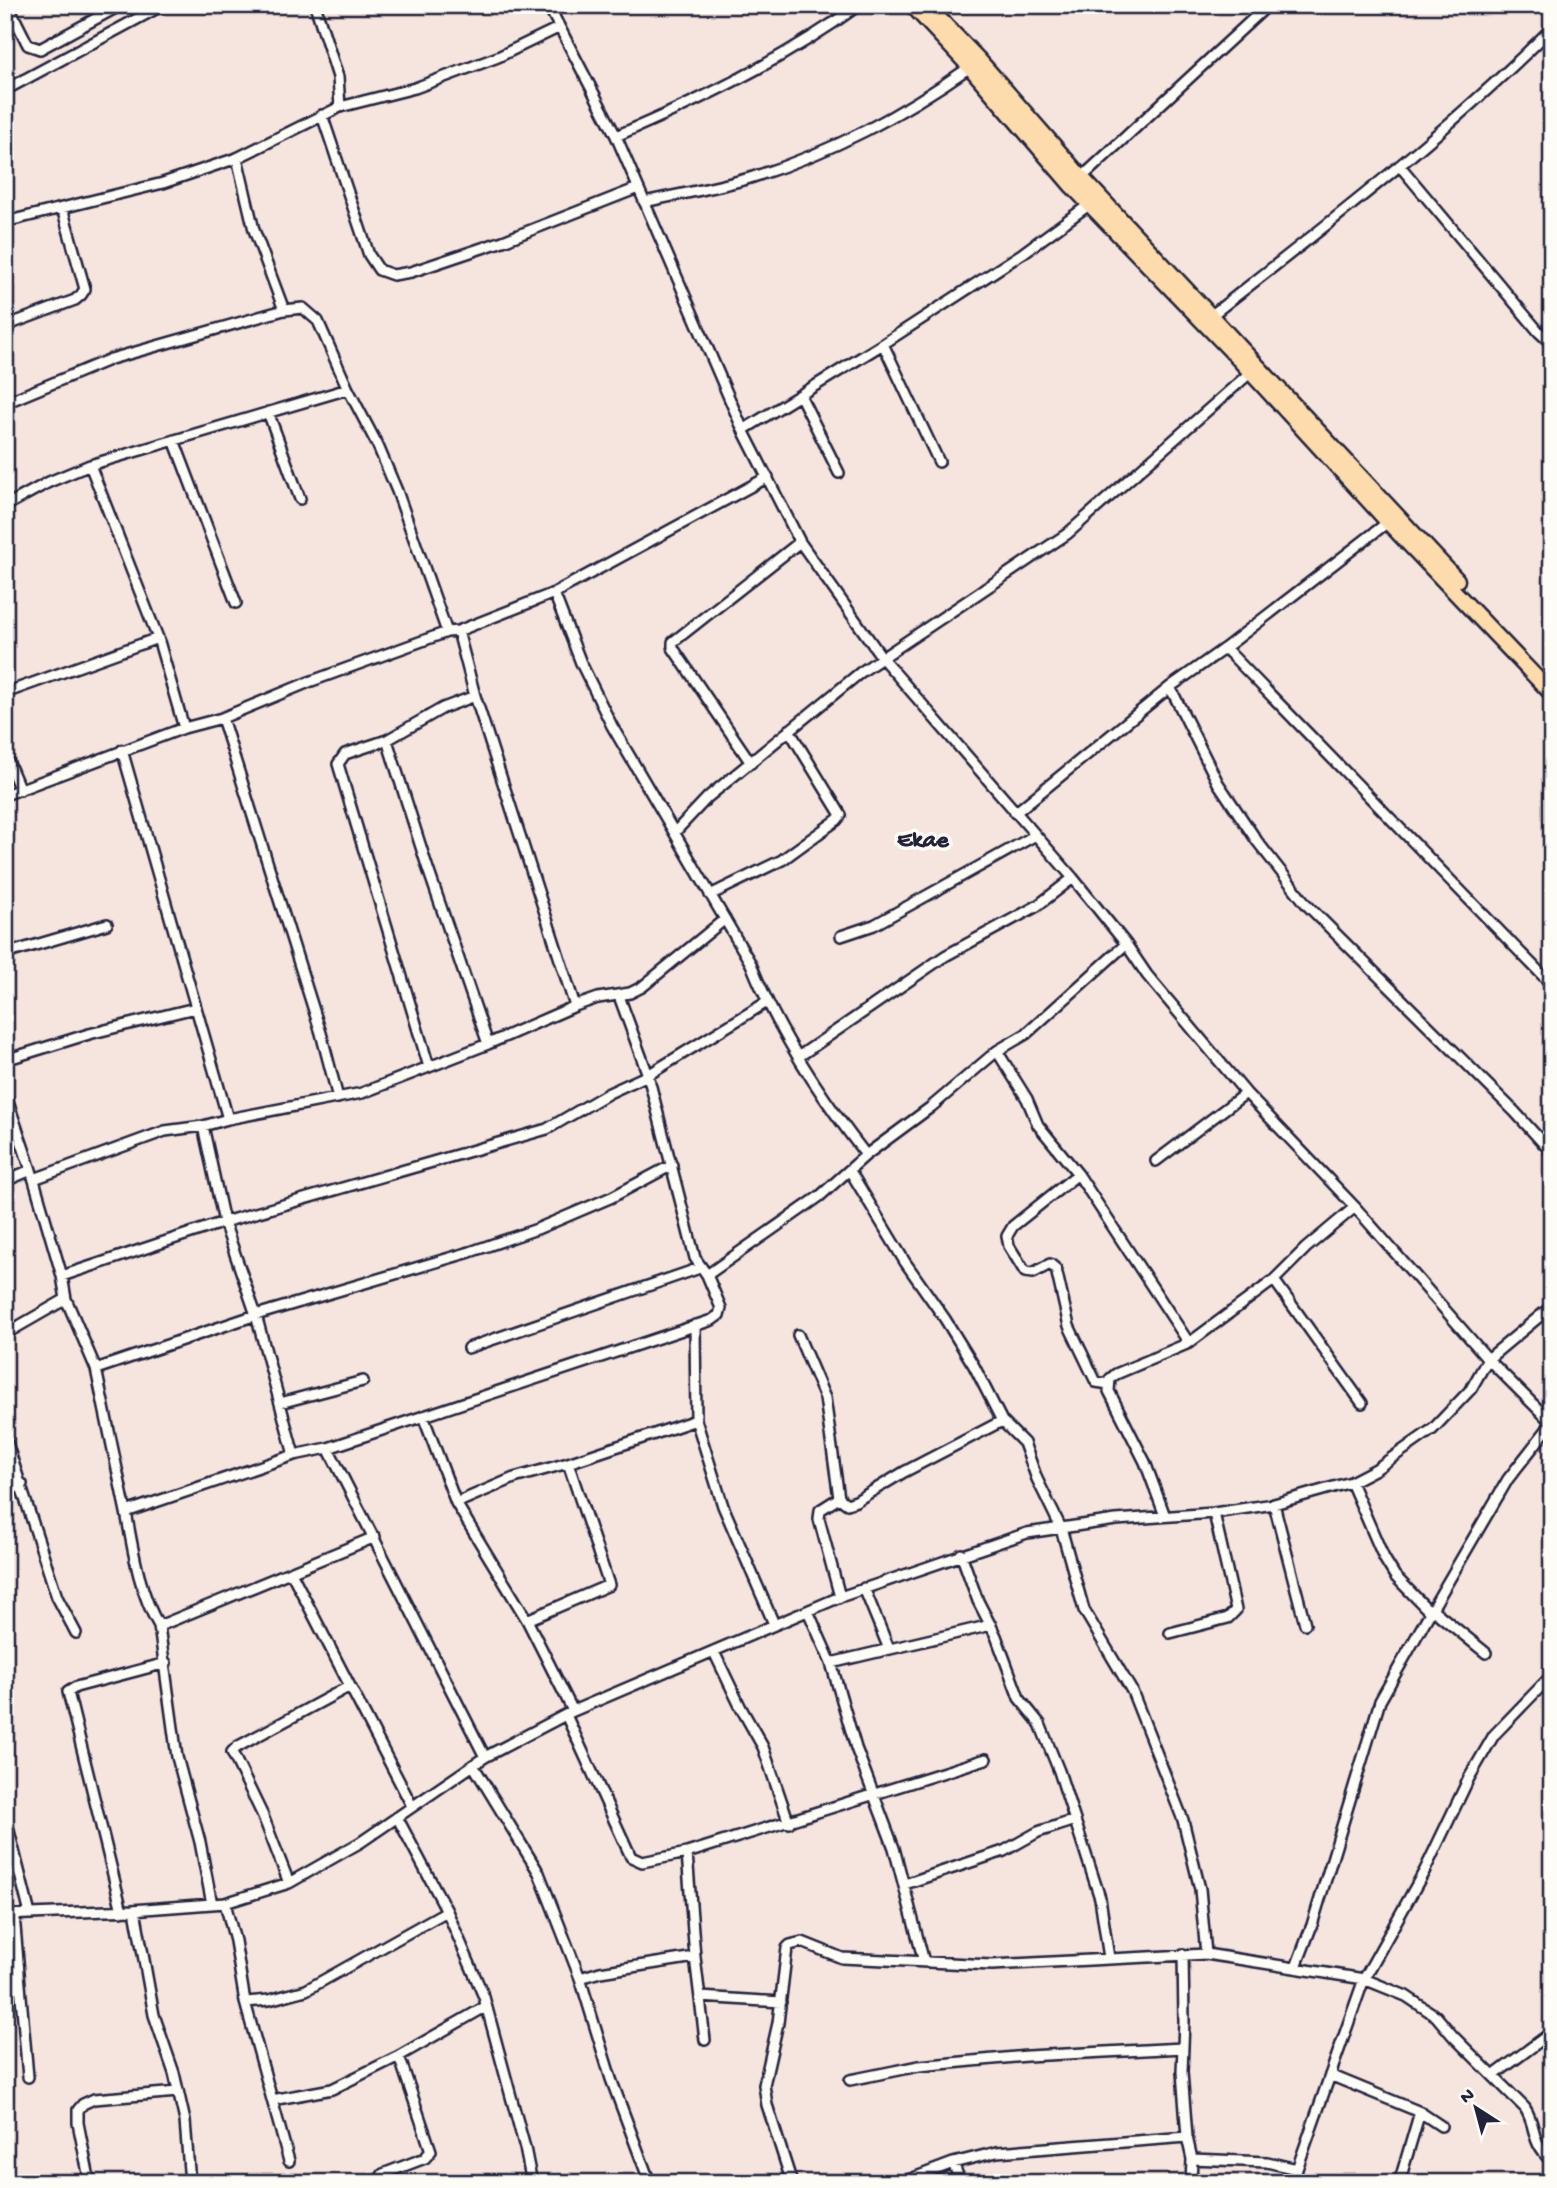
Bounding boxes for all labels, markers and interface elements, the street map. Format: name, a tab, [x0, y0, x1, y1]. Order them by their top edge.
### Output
district label: Ekae	[897, 827, 950, 856]
north arrow	[1442, 2072, 1512, 2142]
text: N	[1456, 2084, 1480, 2110]

